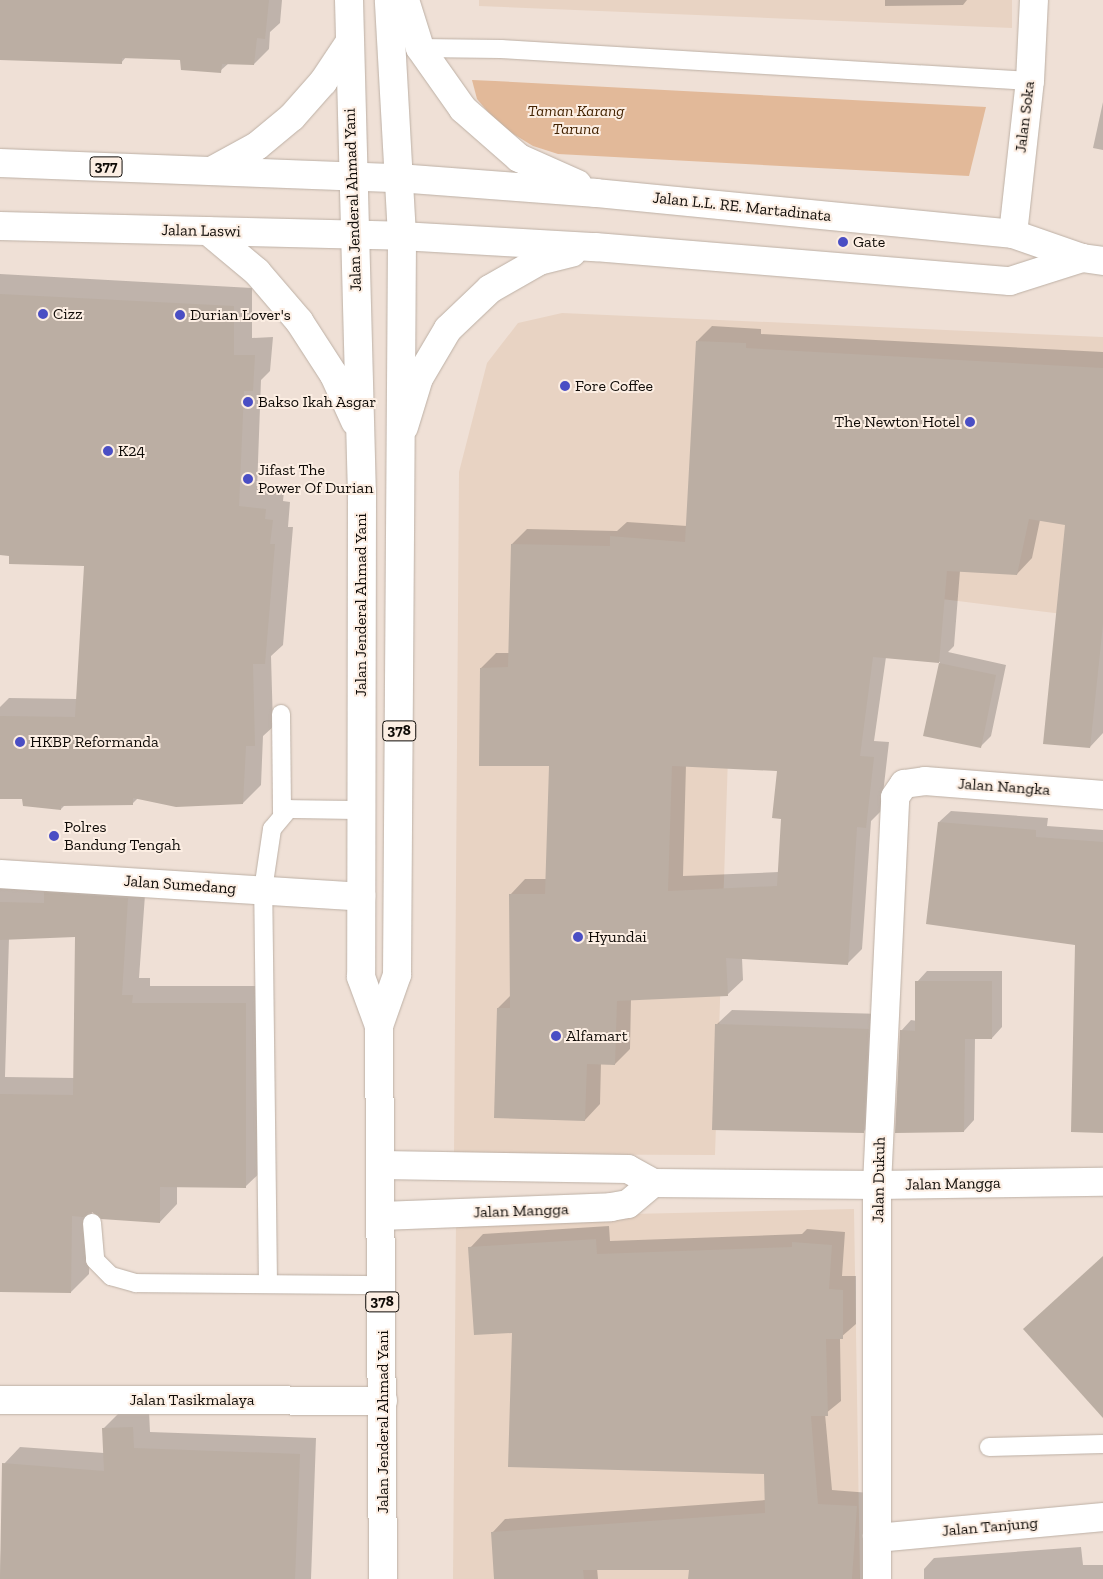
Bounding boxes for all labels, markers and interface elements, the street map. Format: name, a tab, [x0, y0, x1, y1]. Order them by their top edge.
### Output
street label: Jalan Soka	[1011, 80, 1039, 154]
park label: Taman Karang Taruna	[527, 101, 625, 139]
street label: Jalan Jenderal Ahmad Yani	[340, 107, 366, 293]
road number: 377	[88, 154, 124, 180]
street label: Jalan L.L. RE. Martadinata	[652, 188, 832, 226]
street label: Jalan Laswi	[161, 221, 241, 241]
place label: Gate	[853, 232, 885, 252]
marker: Gate	[837, 236, 849, 248]
place label: Cizz	[53, 304, 83, 324]
place label: Durian Lover's	[190, 305, 291, 325]
marker: Cizz	[37, 308, 49, 320]
marker: Durian Lover's	[174, 309, 186, 321]
place label: Fore Coffee	[575, 376, 653, 396]
marker: Fore Coffee	[559, 380, 571, 392]
place label: Bakso Ikah Asgar	[258, 392, 377, 412]
marker: Bakso Ikah Asgar	[242, 396, 254, 408]
place label: The Newton Hotel	[834, 412, 960, 432]
marker: The Newton Hotel	[964, 416, 976, 428]
place label: K24	[118, 441, 145, 461]
marker: K24	[102, 445, 114, 457]
place label: Jifast The Power Of Durian	[258, 460, 374, 498]
marker: Jifast The Power Of Durian	[242, 473, 254, 485]
street label: Jalan Jenderal Ahmad Yani	[351, 513, 371, 697]
road number: 378	[382, 718, 416, 744]
place label: HKBP Reformanda	[30, 732, 159, 752]
marker: HKBP Reformanda	[14, 736, 26, 748]
street label: Jalan Nangka	[957, 774, 1051, 800]
place label: Polres Bandung Tengah	[64, 817, 181, 855]
marker: Polres Bandung Tengah	[48, 830, 60, 842]
street label: Jalan Sumedang	[123, 871, 237, 899]
place label: Hyundai	[588, 927, 647, 947]
marker: Hyundai	[572, 931, 584, 943]
place label: Alfamart	[566, 1026, 628, 1046]
marker: Alfamart	[550, 1030, 562, 1042]
street label: Jalan Dukuh	[869, 1137, 889, 1223]
street label: Jalan Mangga	[905, 1174, 1001, 1194]
street label: Jalan Mangga	[473, 1200, 569, 1222]
road number: 378	[364, 1290, 400, 1314]
street label: Jalan Jenderal Ahmad Yani	[373, 1330, 393, 1514]
street label: Jalan Tasikmalaya	[129, 1390, 255, 1410]
street label: Jalan Tanjung	[941, 1513, 1039, 1541]

